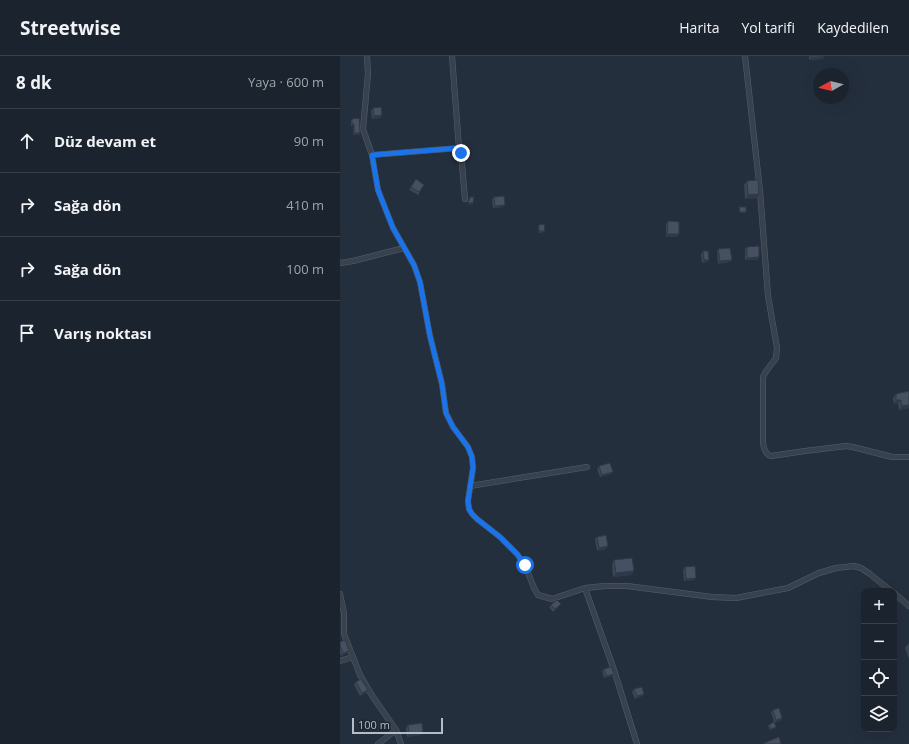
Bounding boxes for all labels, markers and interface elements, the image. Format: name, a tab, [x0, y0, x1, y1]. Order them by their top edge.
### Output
text: Streetwise	[20, 15, 121, 41]
text: Harita	[679, 18, 719, 37]
text: Yol tarifi	[741, 18, 795, 37]
text: Kaydedilen	[817, 18, 889, 37]
north arrow	[813, 68, 849, 104]
text: 8 dk	[16, 71, 51, 94]
text: Yaya · 600 m	[248, 73, 324, 91]
icon: ahead	[16, 130, 38, 152]
text: Düz devam et	[54, 131, 156, 151]
text: 90 m	[294, 132, 324, 150]
route end	[452, 144, 470, 162]
icon: right	[16, 194, 38, 216]
text: Sağa dön	[54, 195, 121, 215]
text: 410 m	[286, 196, 324, 214]
icon: right	[16, 258, 38, 280]
text: Sağa dön	[54, 259, 121, 279]
text: 100 m	[286, 260, 324, 278]
icon: arrive	[16, 322, 38, 344]
text: Varış noktası	[54, 323, 152, 343]
route start	[516, 556, 534, 574]
map controls	[861, 588, 897, 732]
button: +	[861, 588, 897, 624]
button: −	[861, 624, 897, 660]
button: locate	[861, 660, 897, 696]
button: layers	[861, 696, 897, 732]
scale bar	[352, 716, 443, 735]
text: 100 m	[358, 717, 390, 732]

